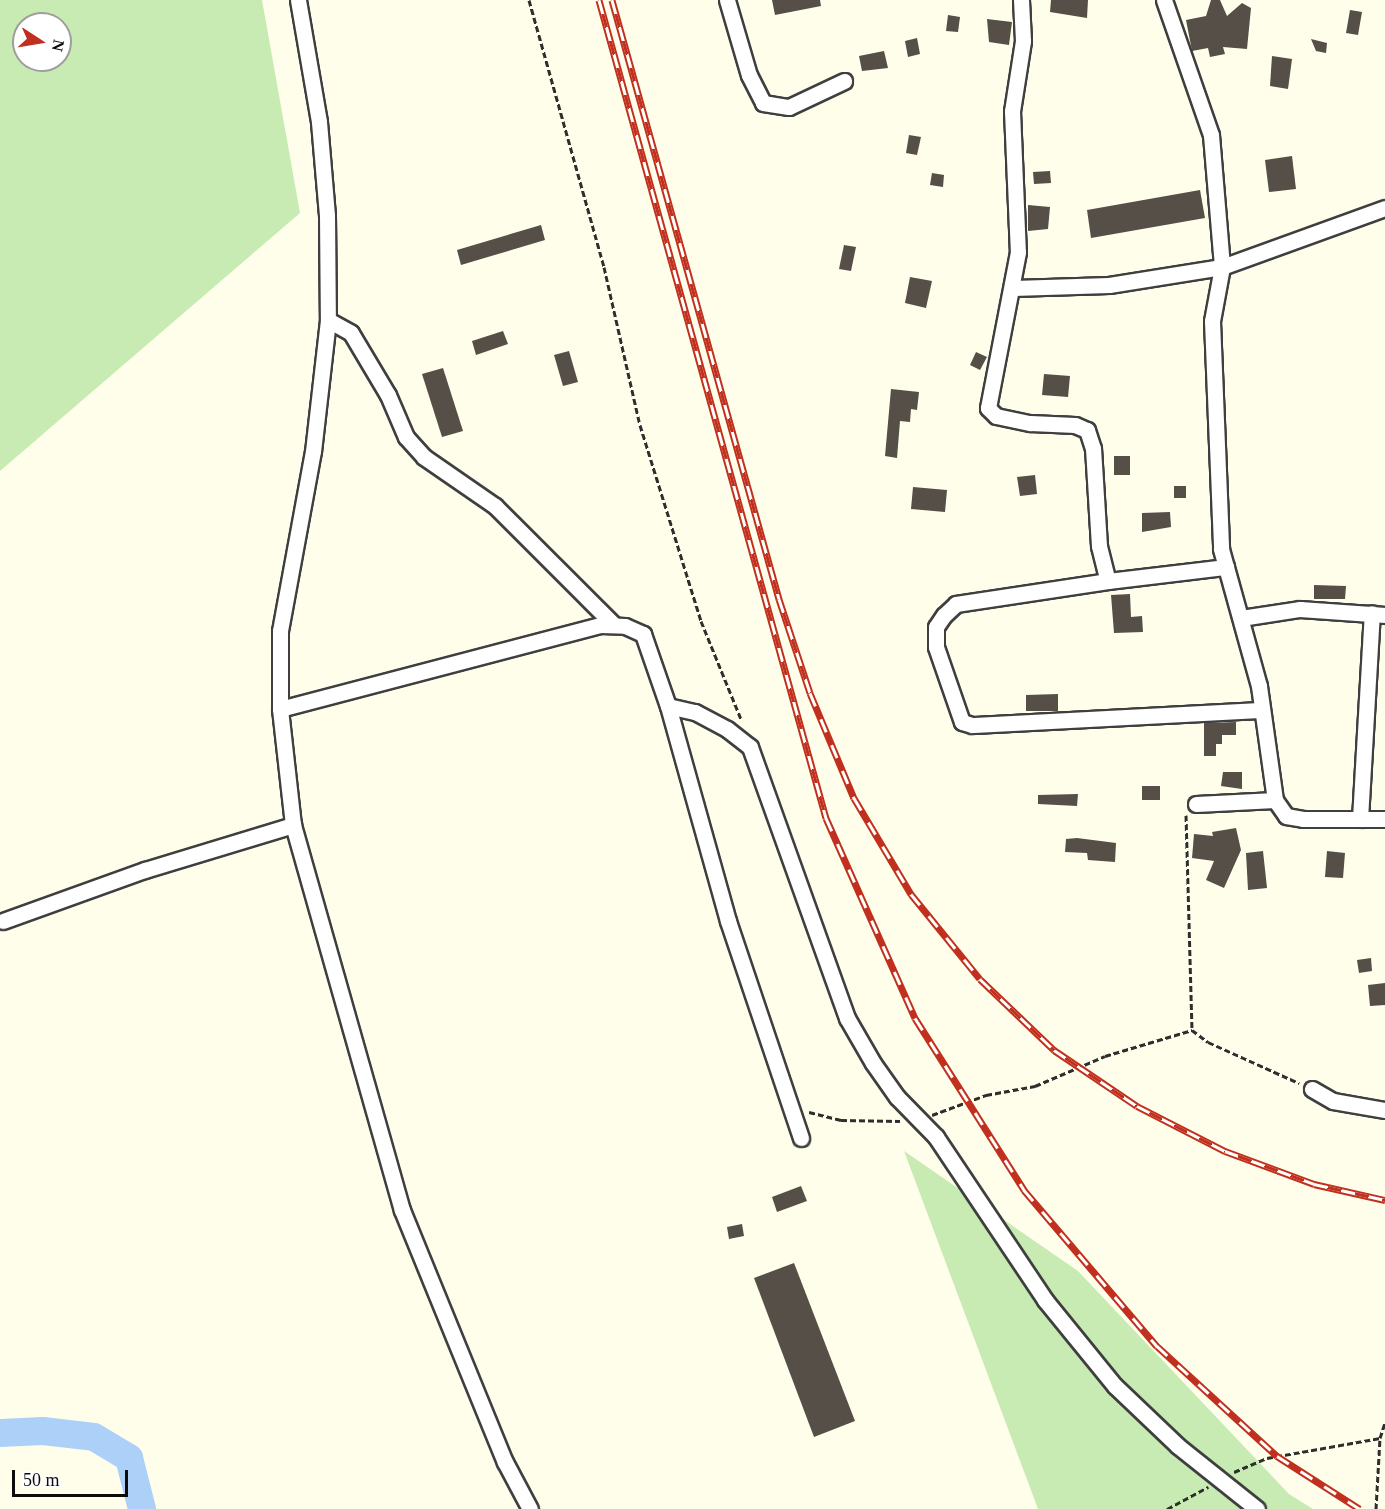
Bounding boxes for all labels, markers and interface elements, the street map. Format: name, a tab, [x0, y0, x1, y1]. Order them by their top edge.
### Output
north arrow	[12, 12, 72, 72]
text: N	[49, 38, 68, 53]
scale bar	[15, 1458, 130, 1496]
text: 50 m	[23, 1470, 60, 1490]

